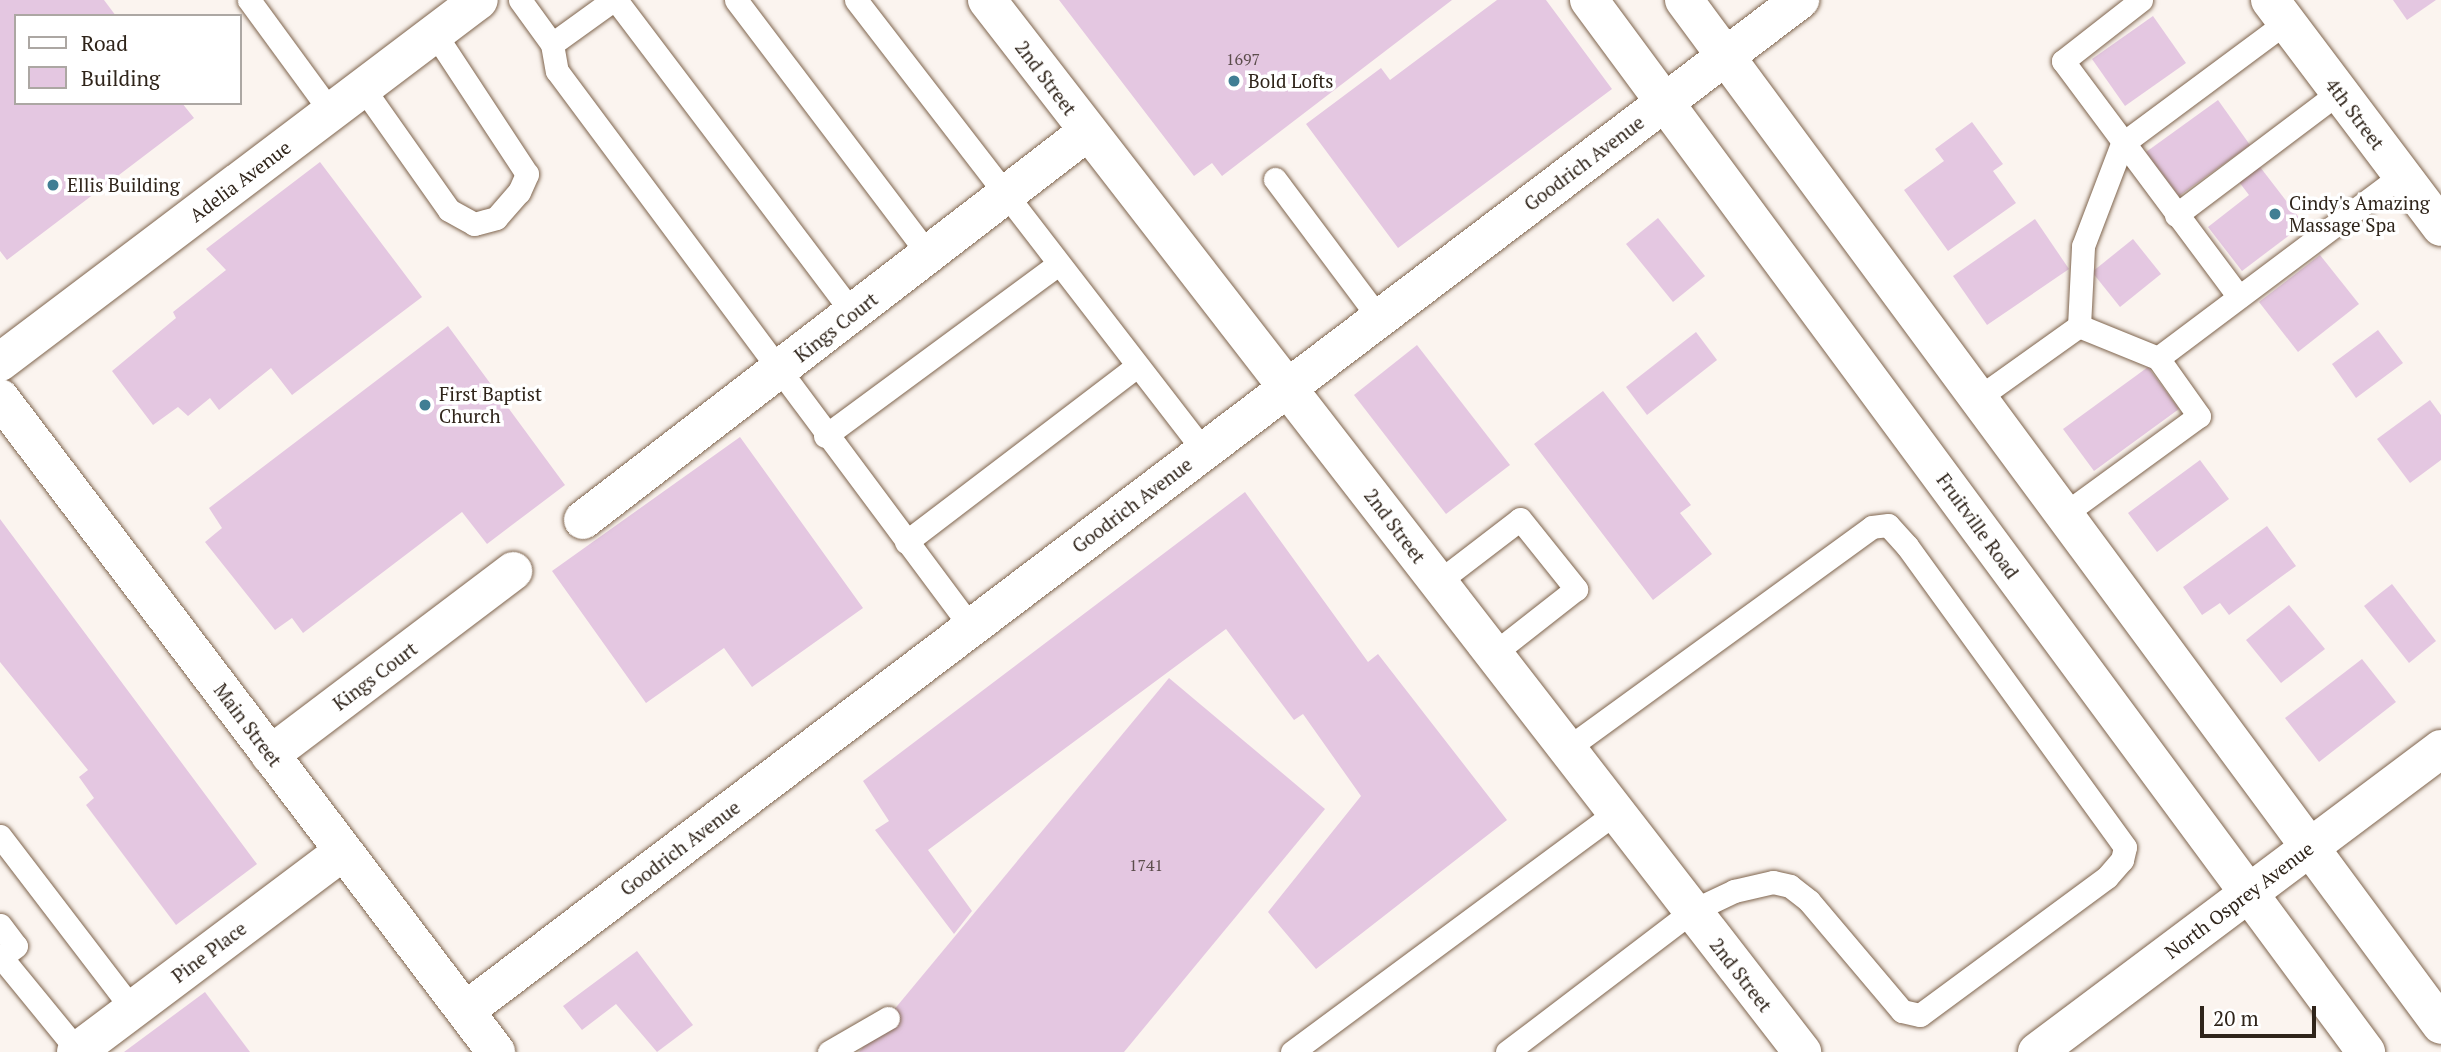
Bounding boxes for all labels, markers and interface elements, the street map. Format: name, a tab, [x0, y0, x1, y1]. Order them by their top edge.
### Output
legend	[14, 14, 242, 105]
text: Road	[81, 29, 128, 57]
street label: 2nd Street	[1011, 36, 1081, 120]
house number: 1697	[1226, 49, 1260, 69]
text: Building	[81, 64, 160, 92]
place label: Bold Lofts	[1248, 70, 1334, 92]
marker: Bold Lofts	[1226, 73, 1242, 89]
street label: 4th Street	[2321, 74, 2389, 154]
street label: Goodrich Avenue	[1519, 110, 1649, 216]
street label: Adelia Avenue	[185, 136, 295, 226]
place label: Ellis Building	[67, 174, 180, 196]
marker: Ellis Building	[45, 177, 61, 193]
place label: Cindy's Amazing Massage Spa	[2289, 192, 2430, 236]
marker: Cindy's Amazing Massage Spa	[2267, 206, 2283, 222]
street label: Kings Court	[790, 287, 882, 367]
place label: First Baptist Church	[439, 383, 542, 427]
marker: First Baptist Church	[417, 397, 433, 413]
street label: Goodrich Avenue	[1067, 452, 1197, 558]
street label: Fruitville Road	[1932, 469, 2024, 583]
street label: 2nd Street	[1360, 484, 1430, 568]
street label: Kings Court	[328, 637, 422, 715]
street label: Main Street	[209, 679, 287, 771]
street label: Goodrich Avenue	[615, 795, 745, 901]
street label: North Osprey Avenue	[2160, 837, 2318, 963]
house number: 1741	[1129, 855, 1163, 875]
street label: Pine Place	[167, 917, 251, 987]
street label: 2nd Street	[1705, 934, 1777, 1016]
scale bar	[2203, 992, 2318, 1036]
text: 20 m	[2213, 1004, 2259, 1032]

